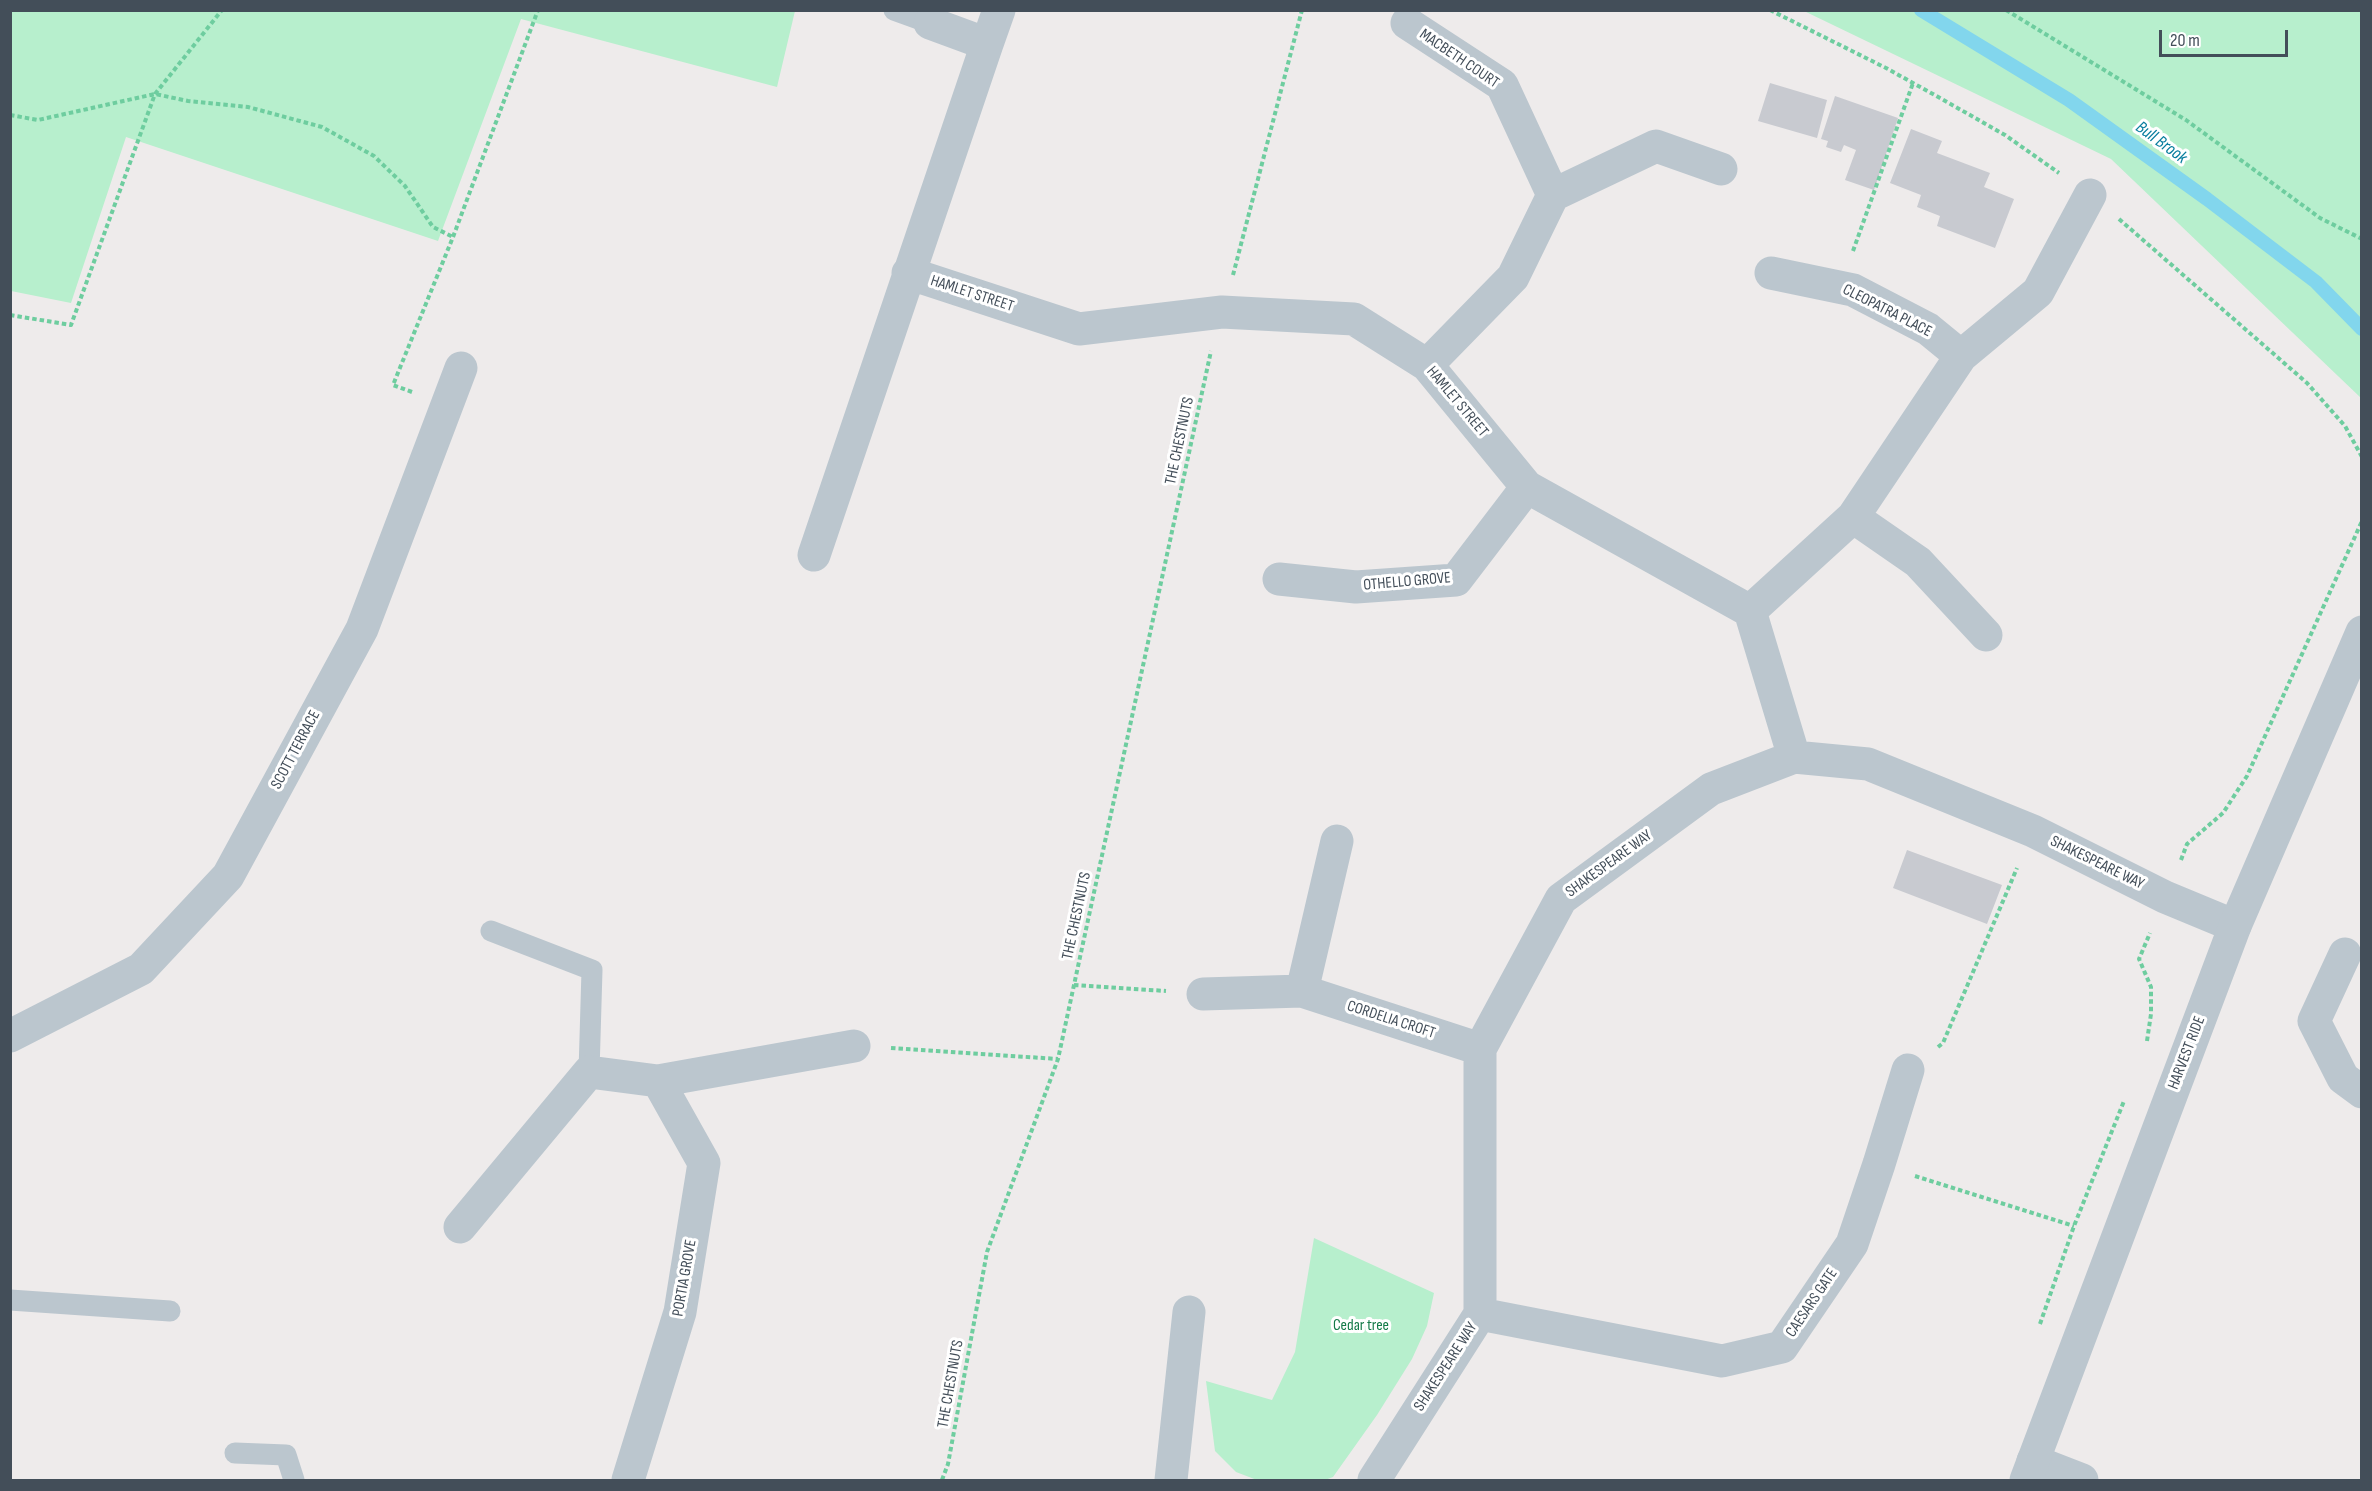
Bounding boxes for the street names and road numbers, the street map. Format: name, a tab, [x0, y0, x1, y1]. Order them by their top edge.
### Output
street label: MACBETH COURT	[1415, 25, 1503, 93]
street label: HAMLET STREET	[928, 272, 1016, 316]
street label: CLEOPATRA PLACE	[1839, 280, 1935, 342]
street label: HAMLET STREET	[1422, 363, 1492, 441]
street label: THE CHESTNUTS	[1161, 396, 1199, 486]
street label: OTHELLO GROVE	[1362, 569, 1452, 595]
street label: SCOTT TERRACE	[267, 707, 325, 793]
street label: SHAKESPEARE WAY	[1562, 826, 1656, 902]
street label: SHAKESPEARE WAY	[2047, 832, 2147, 894]
street label: THE CHESTNUTS	[1058, 871, 1096, 961]
street label: CORDELIA CROFT	[1344, 997, 1438, 1043]
street label: HARVEST RIDE	[2164, 1014, 2210, 1092]
street label: PORTIA GROVE	[669, 1238, 701, 1318]
street label: CAESARS GATE	[1782, 1265, 1842, 1341]
street label: SHAKESPEARE WAY	[1410, 1319, 1482, 1415]
street label: THE CHESTNUTS	[934, 1339, 968, 1429]

